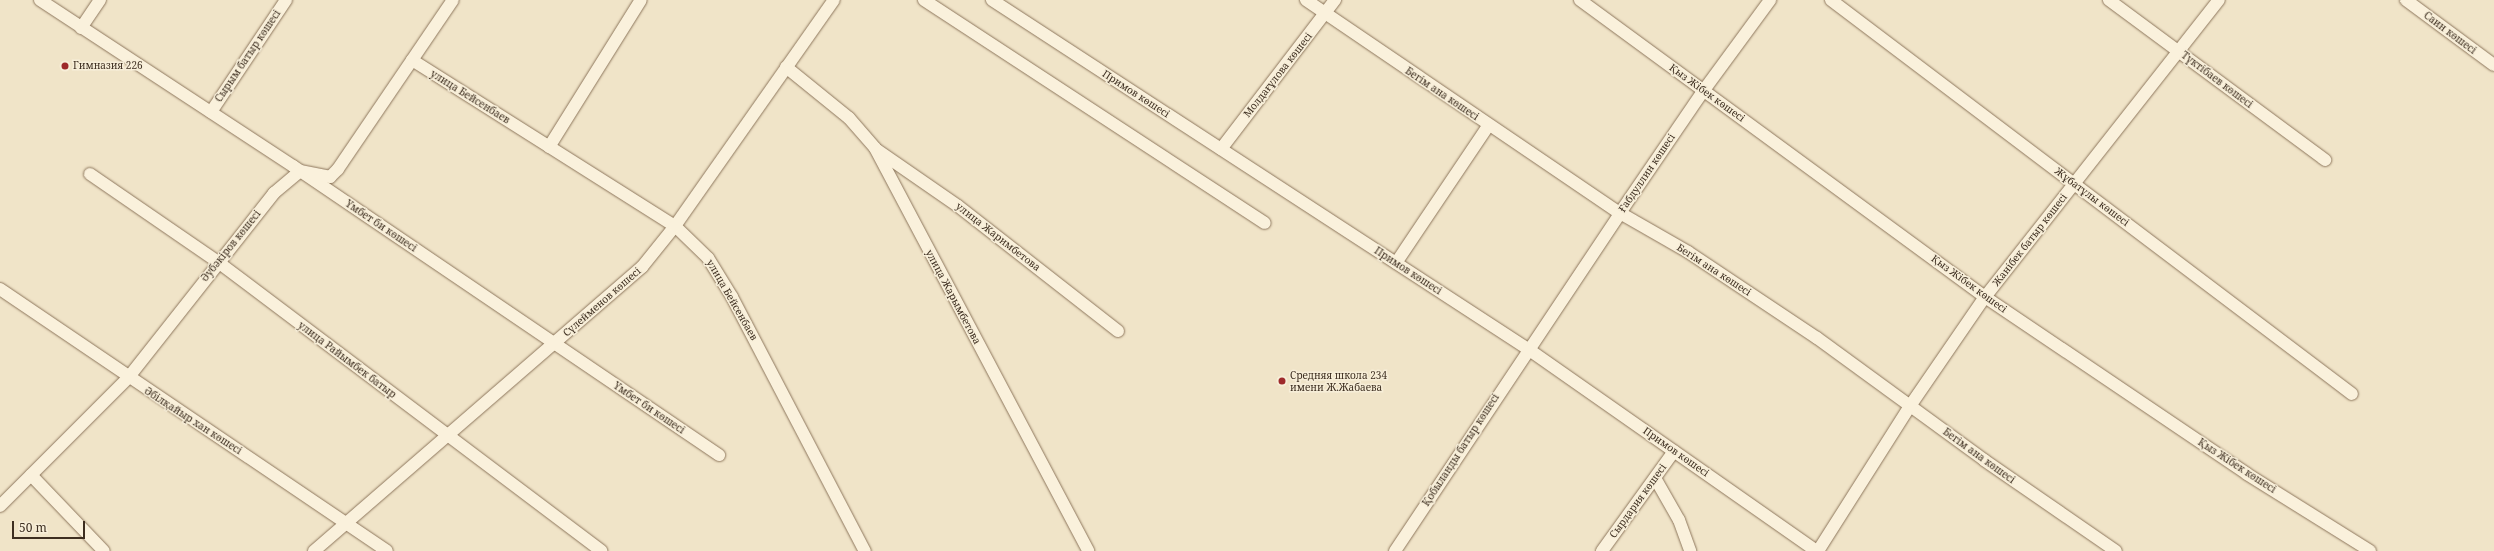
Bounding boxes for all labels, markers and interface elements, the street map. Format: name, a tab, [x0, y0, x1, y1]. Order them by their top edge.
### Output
street label: Сырым батыр көшесі	[213, 8, 283, 104]
street label: Саин көшесі	[2421, 9, 2479, 57]
street label: Молдағұлова көшесі	[1241, 30, 1315, 120]
street label: Түктібаев көшесі	[2179, 49, 2255, 111]
place label: Гимназия 226	[73, 60, 143, 72]
marker: Гимназия 226	[60, 61, 70, 71]
street label: Қыз Жібек көшесі	[1667, 61, 1747, 125]
street label: Бегім ана көшесі	[1403, 65, 1481, 123]
street label: улица Бейсенбаев	[428, 68, 512, 126]
street label: Примов көшесі	[1100, 68, 1172, 120]
street label: Ғабдуллин көшесі	[1616, 131, 1678, 215]
street label: Жұбатұлы көшесі	[2052, 165, 2132, 229]
street label: Жанібек батыр көшесі	[1990, 191, 2070, 289]
street label: Үмбет би көшесі	[343, 198, 419, 254]
street label: улица Жаримбетова	[953, 200, 1043, 274]
street label: Әубәкіров көшесі	[199, 208, 263, 284]
street label: Бегім ана көшесі	[1675, 241, 1753, 299]
street label: Примов көшесі	[1372, 245, 1444, 297]
street label: улица Жарымбетова	[923, 248, 983, 346]
street label: Қыз Жібек көшесі	[1929, 252, 2009, 316]
street label: улица Бейсенбаев	[704, 257, 760, 343]
street label: Сүлейменов көшесі	[561, 265, 643, 339]
street label: улица Райымбек батыр	[296, 319, 398, 401]
place label: Средняя школа 234 имени Ж.Жабаева	[1290, 369, 1387, 392]
marker: Средняя школа 234 имени Ж.Жабаева	[1277, 376, 1287, 386]
street label: Үмбет би көшесі	[611, 380, 687, 436]
street label: Әбілқайыр хан көшесі	[142, 385, 244, 457]
street label: Қобыланды батыр көшесі	[1420, 392, 1502, 508]
street label: Примов көшесі	[1641, 425, 1711, 479]
street label: Бегім ана көшесі	[1941, 426, 2017, 486]
street label: Қыз Жібек көшесі	[2196, 436, 2278, 496]
street label: Сырдария көшесі	[1607, 462, 1669, 540]
scale bar	[14, 513, 87, 539]
text: 50 m	[19, 519, 47, 536]

